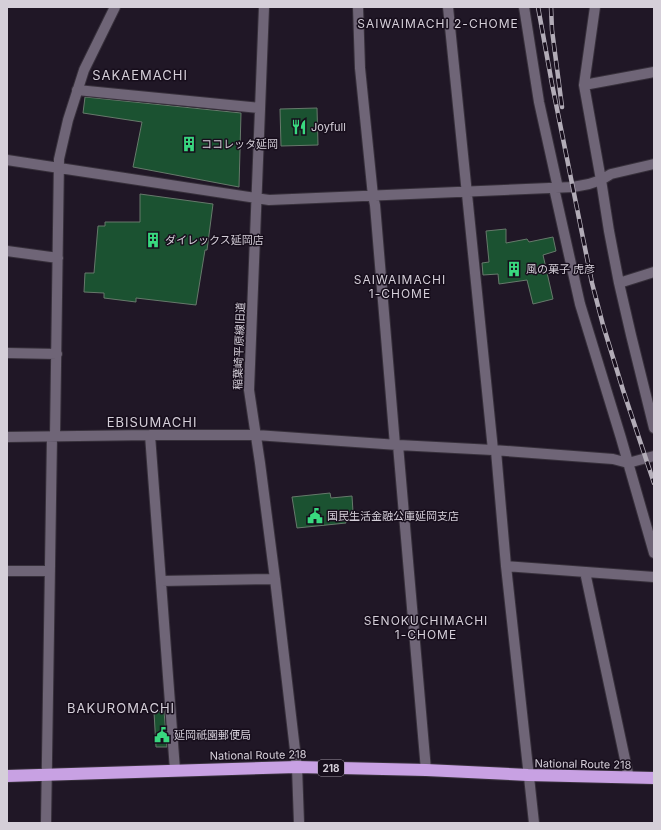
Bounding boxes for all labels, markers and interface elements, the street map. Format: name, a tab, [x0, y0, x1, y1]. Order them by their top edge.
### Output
district label: SAIWAIMACHI 2-CHOME	[357, 16, 519, 31]
district label: SAKAEMACHI	[92, 67, 188, 83]
restaurant icon: Joyfull	[290, 118, 308, 136]
place label: Joyfull	[311, 120, 346, 134]
building icon: ココレッタ延岡	[180, 135, 198, 153]
place label: ココレッタ延岡	[201, 137, 278, 151]
building icon: ダイレックス延岡店	[144, 231, 162, 249]
place label: ダイレックス延岡店	[165, 233, 264, 247]
building icon: 風の菓子 虎彦	[505, 260, 523, 278]
place label: 風の菓子 虎彦	[526, 262, 595, 276]
district label: SAIWAIMACHI 1-CHOME	[354, 272, 446, 301]
street label: 稲葉崎平原線旧道	[230, 302, 248, 390]
district label: EBISUMACHI	[107, 414, 197, 430]
public building icon: 国民生活金融公庫延岡支店	[306, 507, 324, 525]
place label: 国民生活金融公庫延岡支店	[327, 509, 459, 523]
district label: SENOKUCHIMACHI 1-CHOME	[364, 613, 488, 642]
district label: BAKUROMACHI	[67, 700, 175, 716]
public building icon: 延岡祇園郵便局	[153, 726, 171, 744]
place label: 延岡祇園郵便局	[174, 728, 251, 742]
street label: National Route 218	[210, 747, 307, 763]
street label: National Route 218	[535, 756, 632, 772]
road number: 218	[318, 760, 344, 776]

